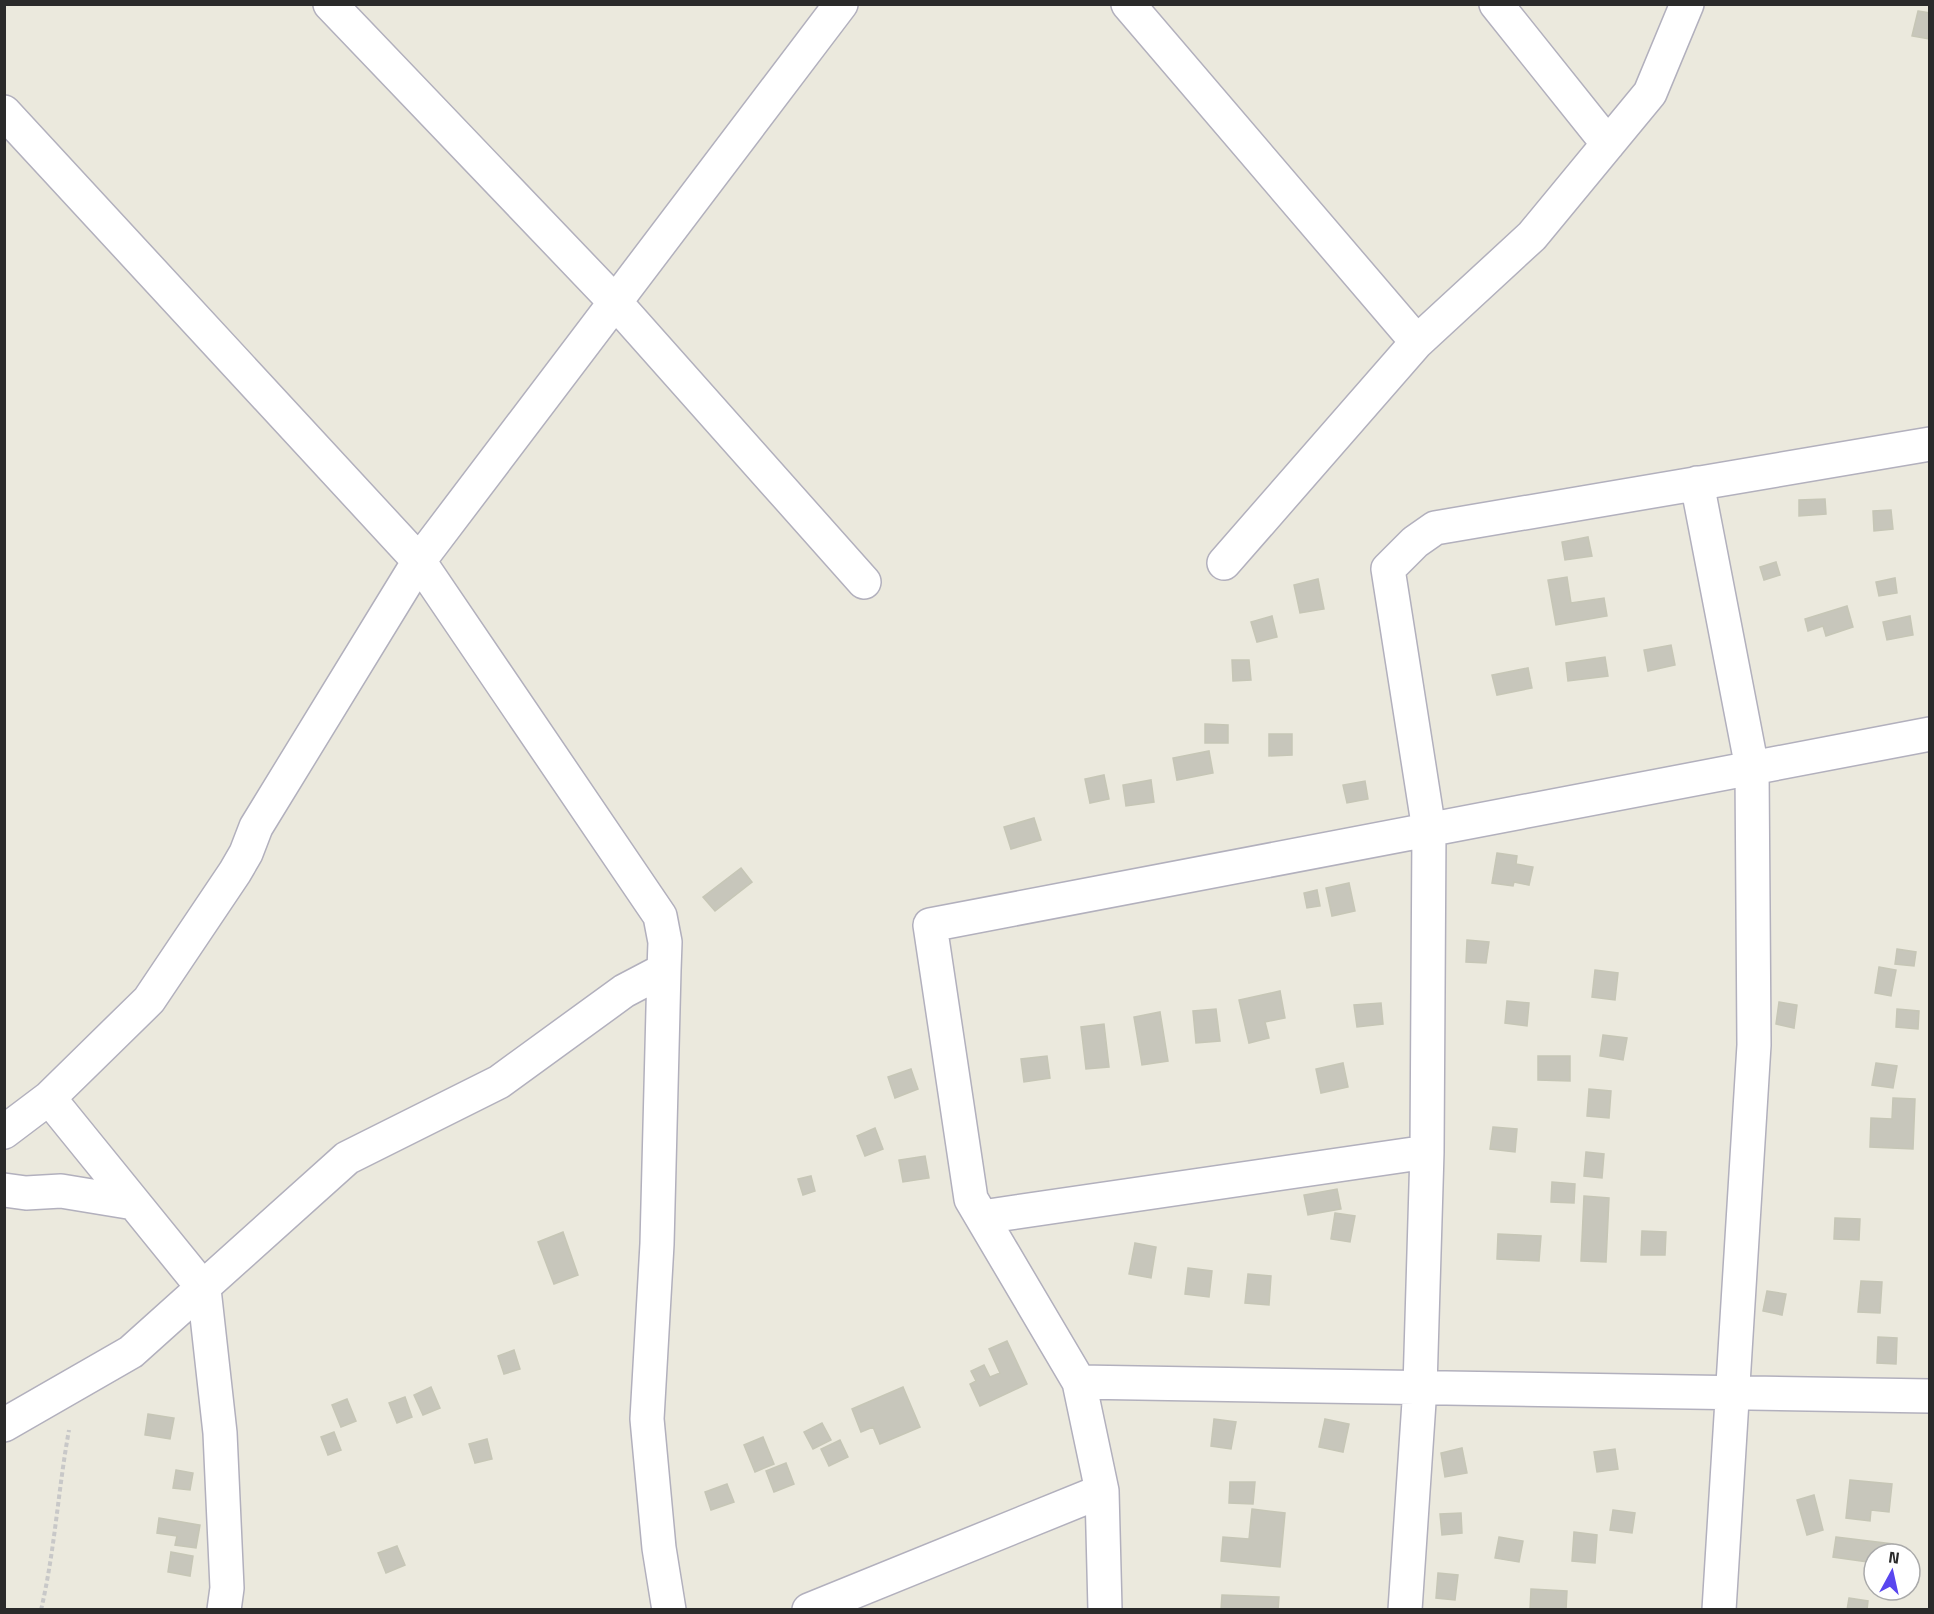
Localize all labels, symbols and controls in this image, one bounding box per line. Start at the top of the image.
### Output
north arrow [1862,1542,1922,1602]
text: N [1887,1544,1901,1570]

